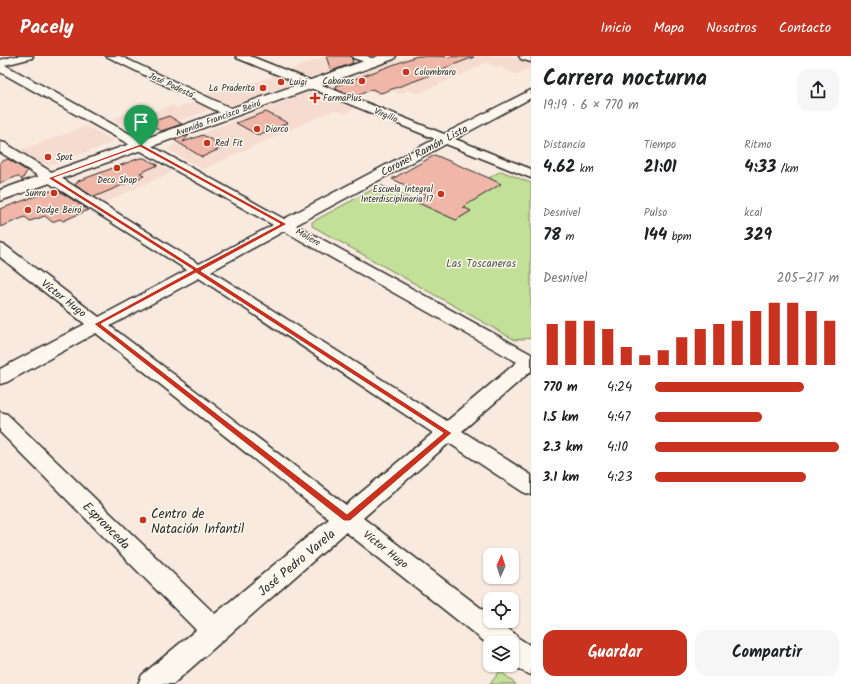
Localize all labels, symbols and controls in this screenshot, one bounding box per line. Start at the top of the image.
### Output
text: Pacely [20,13,74,43]
text: Inicio [600,17,631,39]
text: Mapa [653,17,684,39]
text: Nosotros [706,17,757,39]
text: Contacto [779,17,831,39]
text: Carrera nocturna [543,62,707,97]
place label: Colombraro [414,65,456,80]
marker: Colombraro [401,67,411,77]
street label: José Podestá [146,68,197,103]
button: share [797,69,839,111]
place label: Cabanas [323,74,354,89]
place label: Luigi [289,75,308,90]
marker: Cabanas [357,76,367,86]
marker: Luigi [276,77,286,87]
place label: La Praderita [209,81,255,96]
marker: La Praderita [258,83,268,93]
place label: FarmaPlus [323,91,362,106]
marker: FarmaPlus [310,93,320,103]
text: 19:19 · 6 × 770 m [543,95,639,116]
street label: Avenida Francisco Beiró [173,96,264,141]
street label: Virgilio [372,104,400,127]
pin [124,105,158,146]
icon: arrive [130,111,152,133]
street label: Coronel Ramón Lista [378,120,471,181]
place label: Diarco [265,122,288,137]
marker: Diarco [252,124,262,134]
place label: Red Fit [215,136,243,151]
text: Distancia [543,136,585,154]
text: Tiempo [644,136,676,154]
text: Ritmo [744,136,771,154]
marker: Red Fit [202,138,212,148]
place label: Spot [56,150,73,165]
marker: Spot [43,152,53,162]
text: 4.62 [543,154,575,181]
text: 21:01 [644,154,677,181]
text: 4:33 [744,154,776,181]
text: km [575,160,594,178]
text: /km [776,160,799,178]
marker: Deco Shop [112,163,122,173]
place label: Deco Shop [97,173,137,188]
place label: Escuela Integral Interdisciplinaria 17 [361,182,434,207]
place label: Sunra [25,186,46,201]
marker: Sunra [49,188,59,198]
marker: Escuela Integral Interdisciplinaria 17 [436,189,446,199]
place label: Dodge Beiró [36,203,82,218]
text: Desnivel [543,204,581,222]
text: Pulso [644,204,667,222]
text: kcal [744,204,762,222]
marker: Dodge Beiró [23,205,33,215]
text: 78 [543,222,561,249]
text: 144 [644,222,667,249]
text: 329 [744,222,772,249]
street label: Moliere [292,224,323,250]
text: m [561,228,574,246]
text: bpm [667,228,692,246]
park label: Las Toscaneras [446,255,516,273]
text: Desnivel [543,268,587,289]
text: 205–217 m [777,268,839,289]
street label: Víctor Hugo [37,275,90,322]
text: 770 m [543,377,578,398]
text: 4:24 [607,377,632,398]
text: 1.5 km [543,407,579,428]
text: 4:47 [607,407,631,428]
text: 2.3 km [543,437,583,458]
text: 4:10 [607,437,628,458]
text: 3.1 km [543,467,579,488]
text: 4:23 [607,467,632,488]
street label: Espronceda [77,497,135,555]
place label: Centro de Natación Infantil [151,504,244,540]
marker: Centro de Natación Infantil [138,515,148,525]
street label: José Pedro Varela [254,524,340,602]
street label: Víctor Hugo [359,526,412,573]
north arrow [483,548,519,584]
map controls [483,548,519,672]
button: locate [483,592,519,628]
button: Guardar [543,630,687,676]
button: Compartir [695,630,839,676]
button: layers [483,636,519,672]

